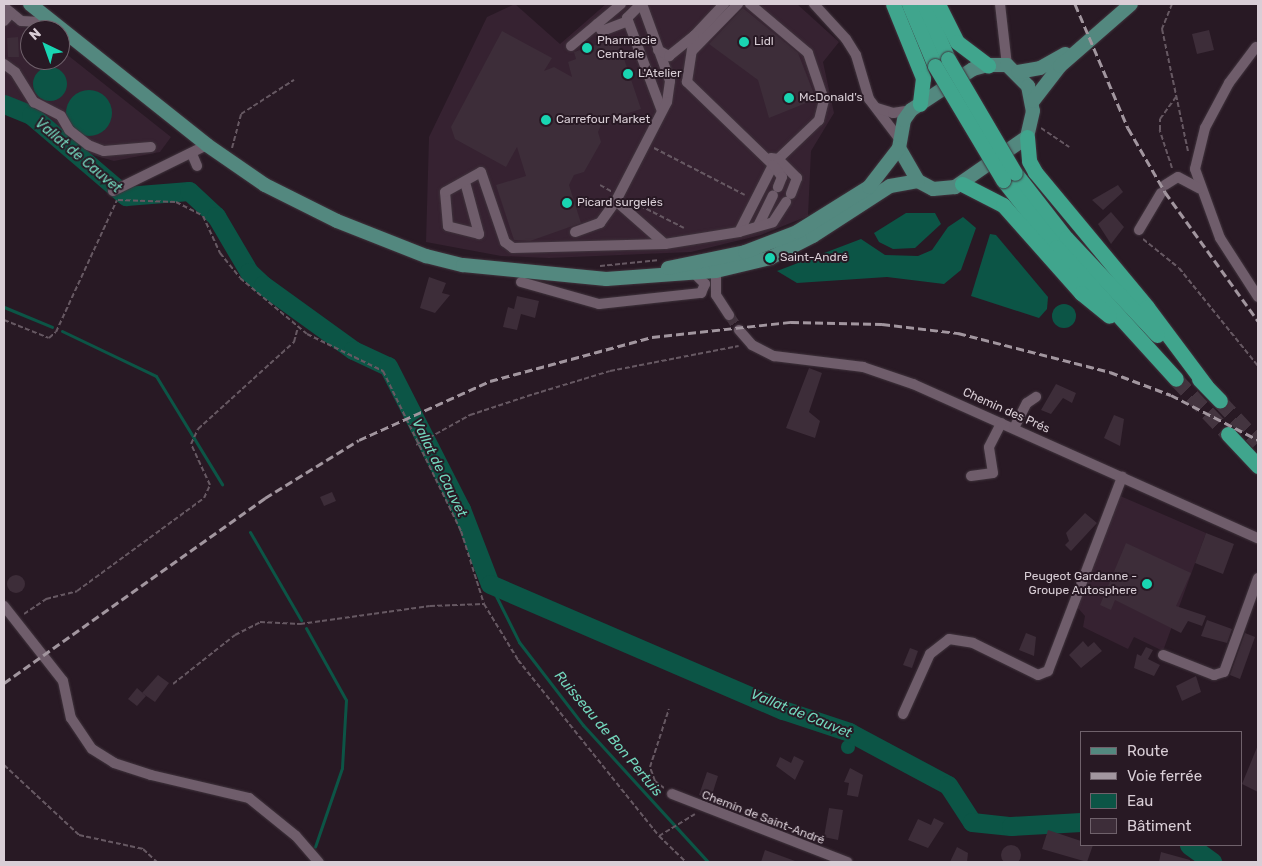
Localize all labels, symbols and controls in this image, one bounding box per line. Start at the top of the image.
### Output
north arrow [20,20,70,70]
text: N [26,25,45,44]
place label: Pharmacie Centrale [597,34,657,62]
place label: Lidl [754,35,774,49]
marker: Lidl [738,36,750,48]
marker: Pharmacie Centrale [581,42,593,54]
place label: L'Atelier [638,67,682,81]
marker: L'Atelier [622,68,634,80]
place label: McDonald's [799,91,863,105]
marker: McDonald's [783,92,795,104]
place label: Carrefour Market [556,113,650,127]
marker: Carrefour Market [540,114,552,126]
water label: Vallat de Cauvet [31,115,125,197]
place label: Picard surgelés [577,196,663,210]
marker: Picard surgelés [561,197,573,209]
place label: Saint-André [780,251,848,265]
marker: Saint-André [764,252,776,264]
street label: Chemin des Prés [960,385,1052,437]
water label: Vallat de Cauvet [408,416,470,520]
place label: Peugeot Gardanne - Groupe Autosphere [1024,570,1137,598]
marker: Peugeot Gardanne - Groupe Autosphere [1141,578,1153,590]
water label: Ruisseau de Bon Pertuis [551,668,665,800]
water label: Vallat de Cauvet [748,686,854,742]
legend [1080,731,1242,846]
text: Route [1127,742,1169,760]
text: Voie ferrée [1127,767,1202,785]
street label: Chemin de Saint-André [700,788,826,848]
text: Eau [1127,792,1153,810]
text: Bâtiment [1127,817,1191,835]

